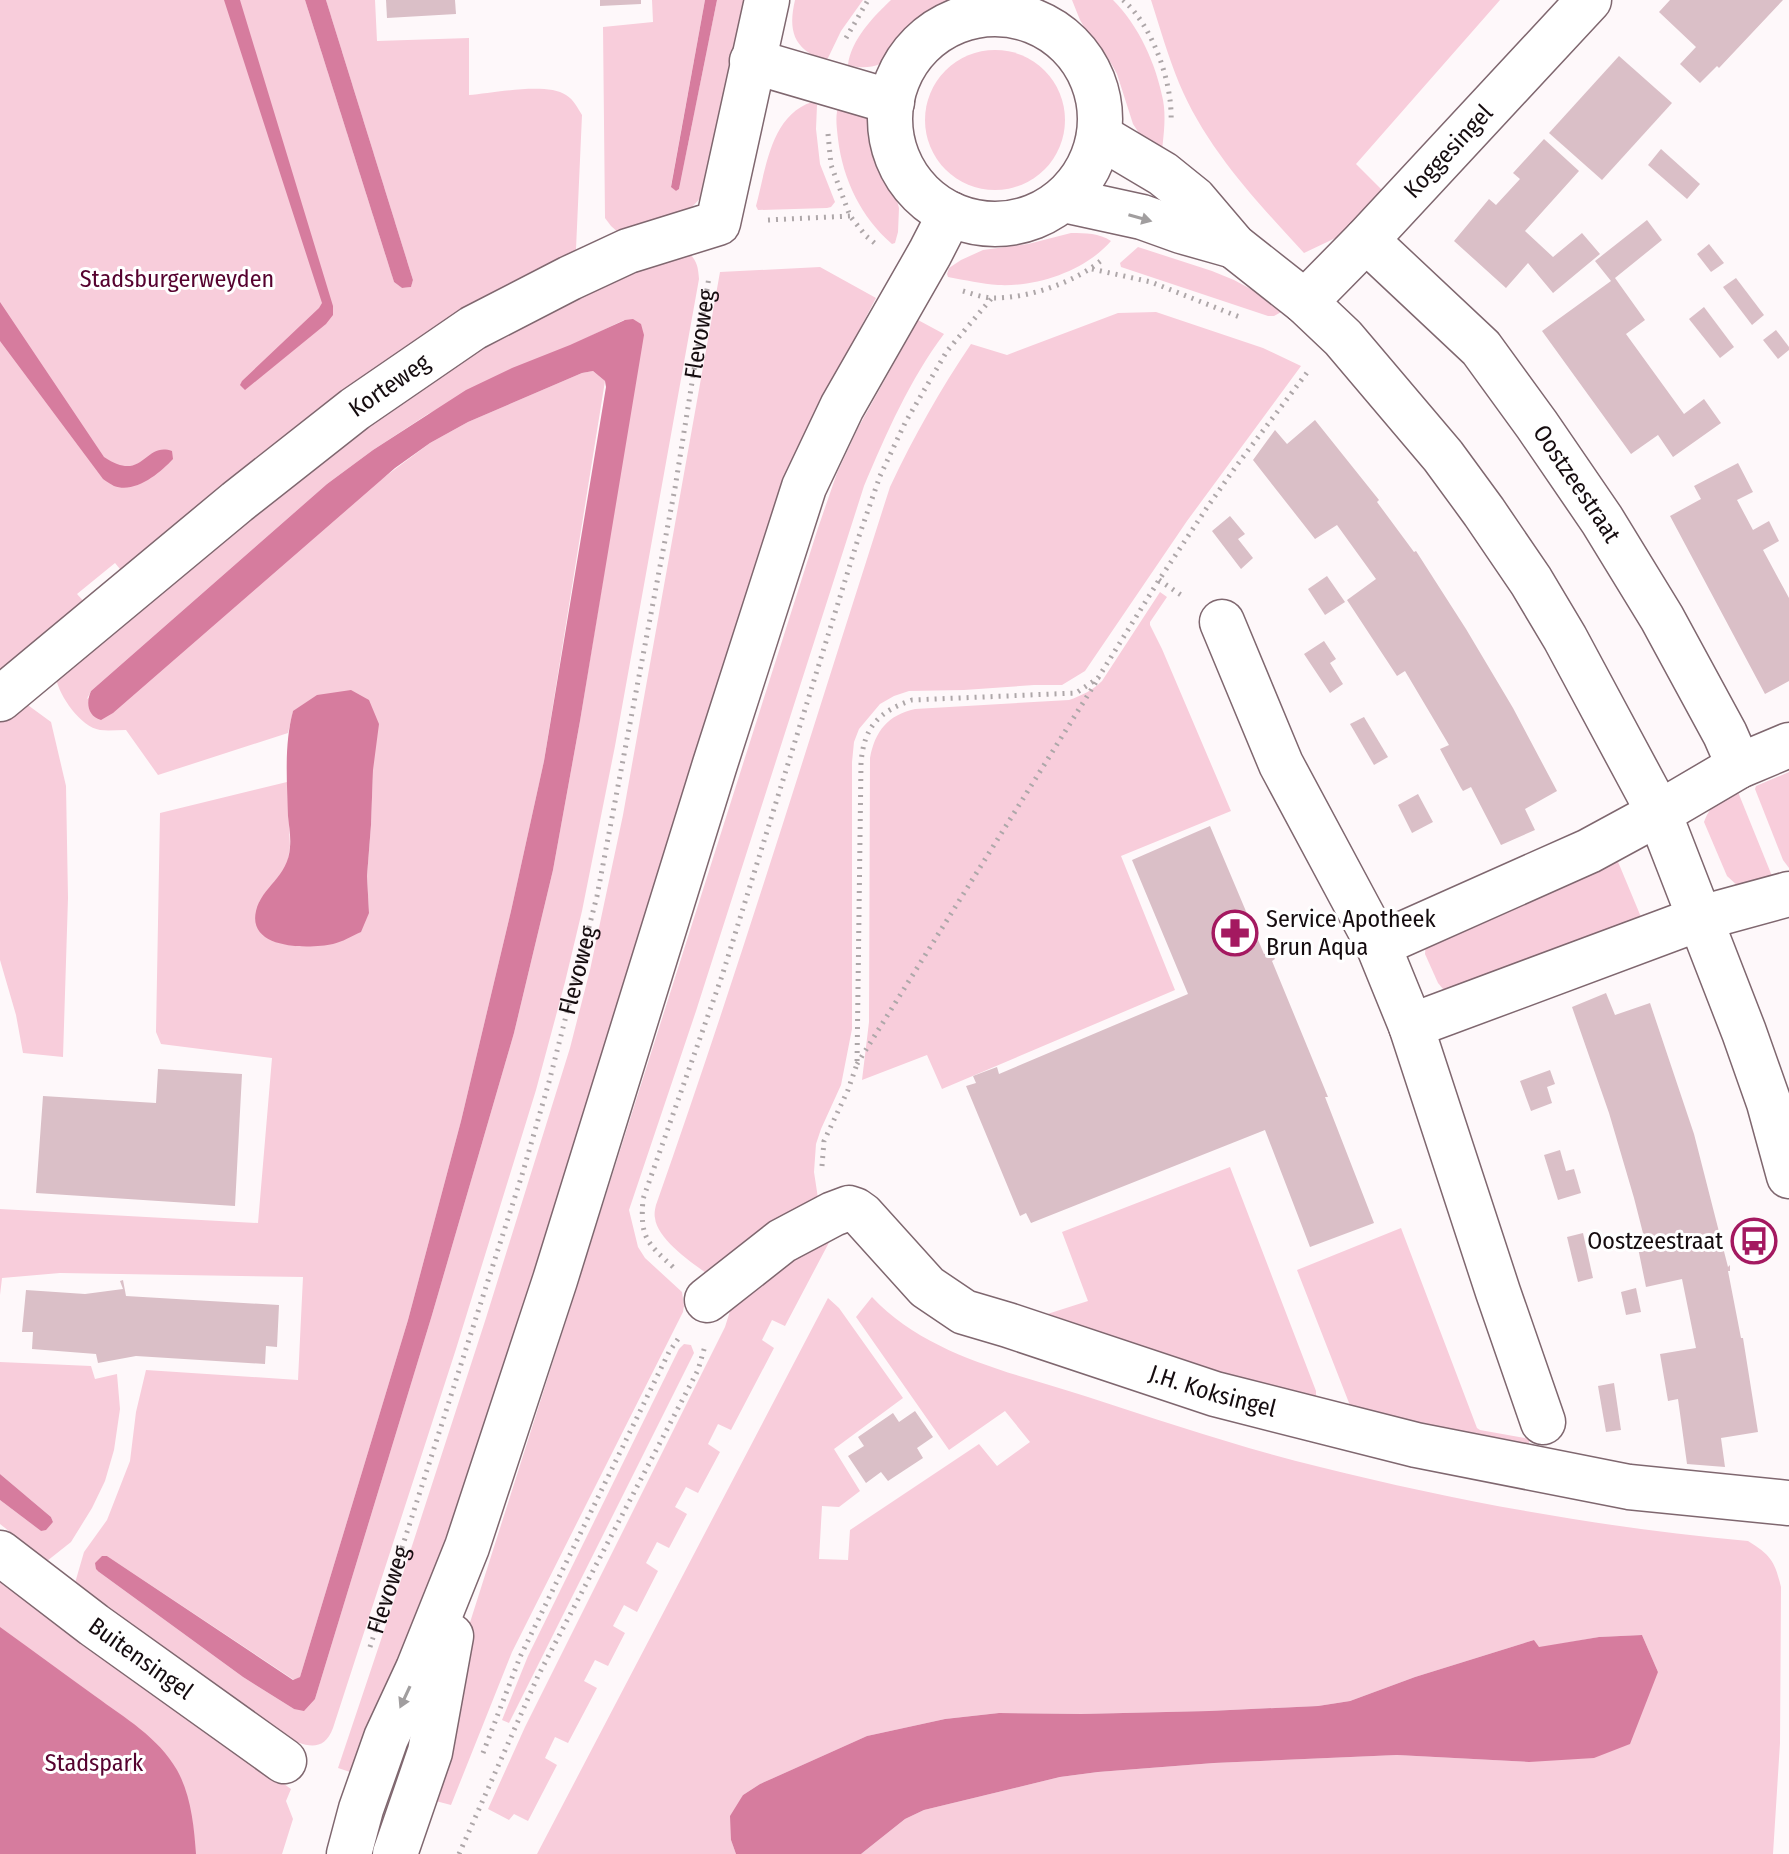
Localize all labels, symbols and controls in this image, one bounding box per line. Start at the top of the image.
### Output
street label: Koggesingel [1398,99,1498,204]
one-way arrow [1127,212,1152,224]
park label: Stadsburgerweyden [80,265,274,293]
street label: Flevoweg [679,287,721,381]
street label: Korteweg [344,348,436,423]
street label: Oostzeestraat [1527,420,1626,548]
place label: Service Apotheek Brun Aqua [1266,905,1436,961]
pharmacy icon: Service Apotheek Brun Aqua [1211,909,1259,957]
street label: Flevoweg [553,922,603,1018]
bus stop icon: Oostzeestraat [1730,1217,1778,1265]
place label: Oostzeestraat [1587,1227,1723,1255]
street label: J.H. Koksingel [1146,1359,1279,1423]
street label: Flevoweg [361,1542,416,1637]
street label: Buitensingel [83,1612,199,1705]
one-way arrow [398,1685,412,1709]
park label: Stadspark [45,1749,144,1777]

